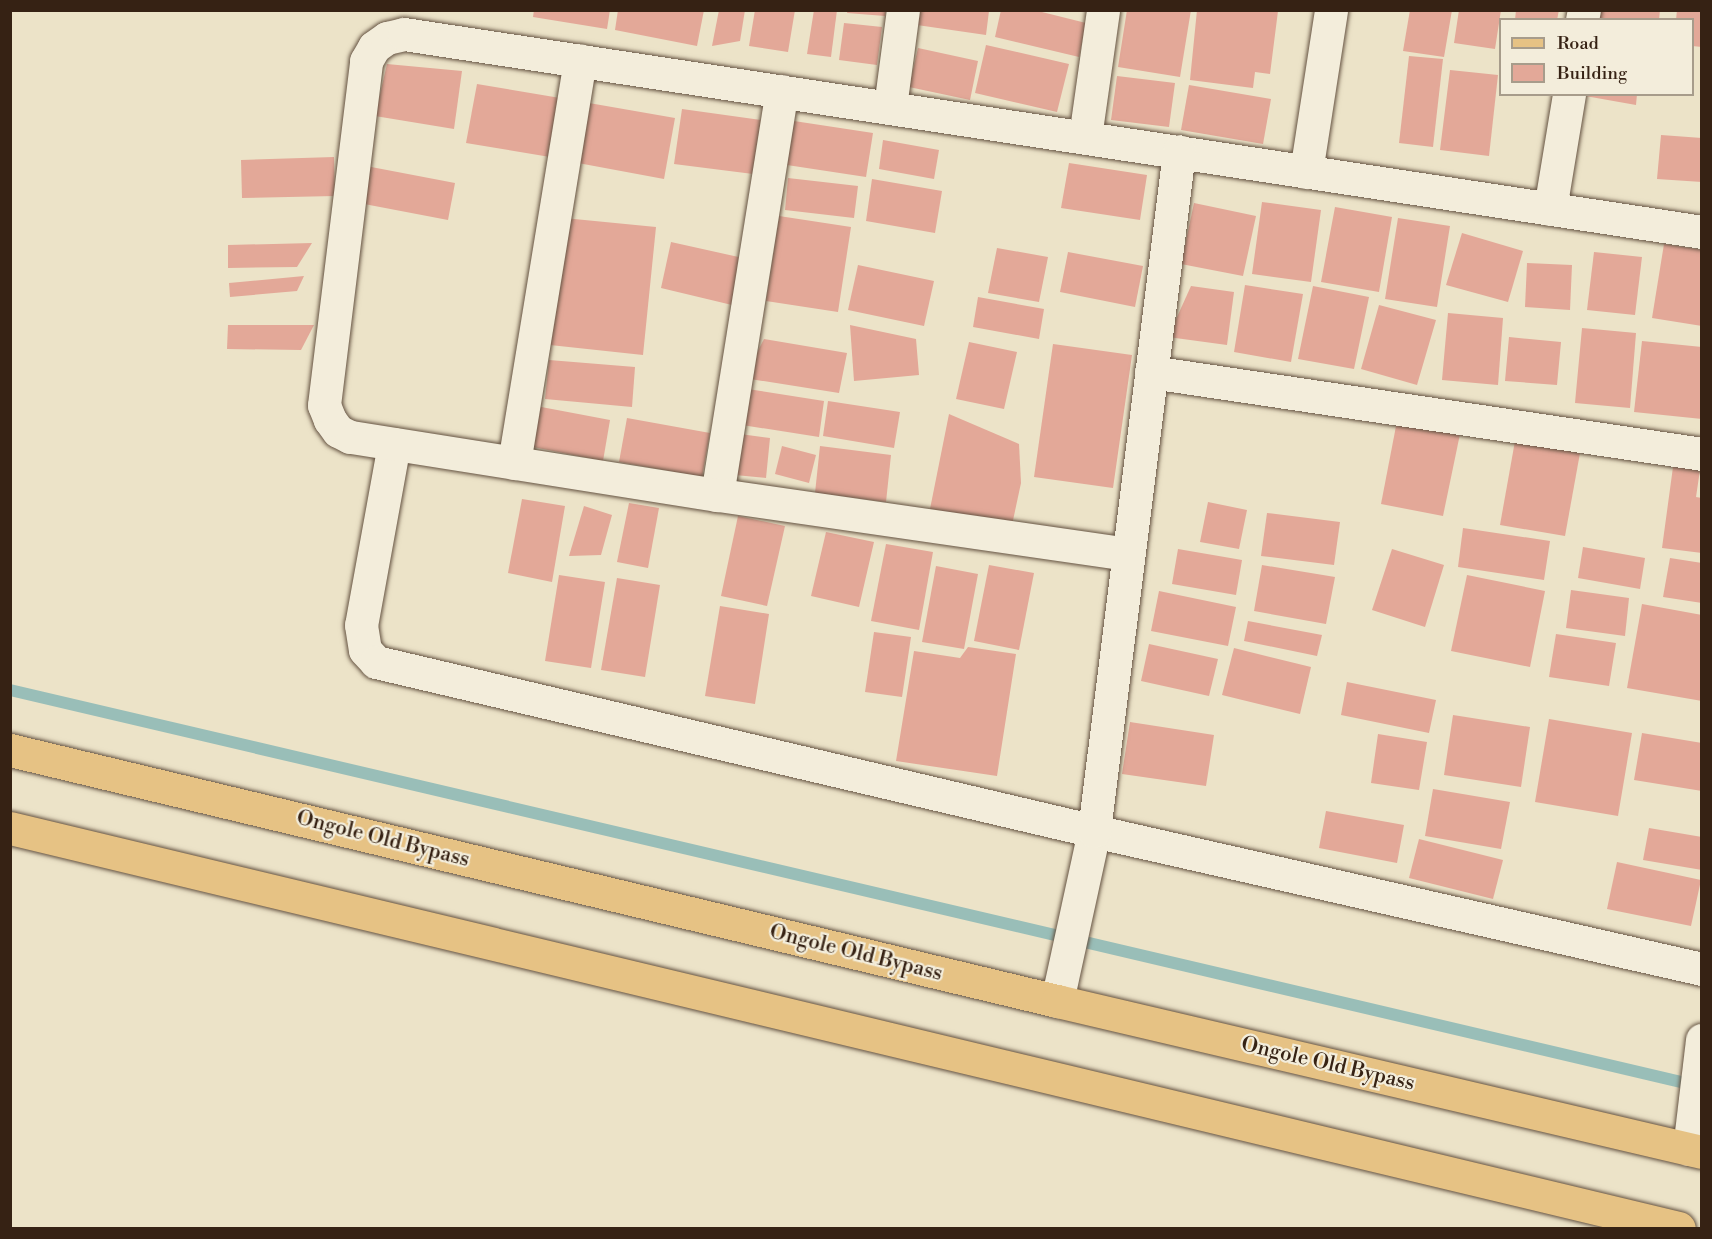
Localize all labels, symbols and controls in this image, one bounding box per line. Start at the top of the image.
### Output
legend [1499,18,1694,96]
text: Road [1557,32,1599,55]
text: Building [1557,62,1627,85]
street label: Ongole Old Bypass [294,805,472,873]
street label: Ongole Old Bypass [767,919,945,987]
street label: Ongole Old Bypass [1239,1032,1417,1096]

